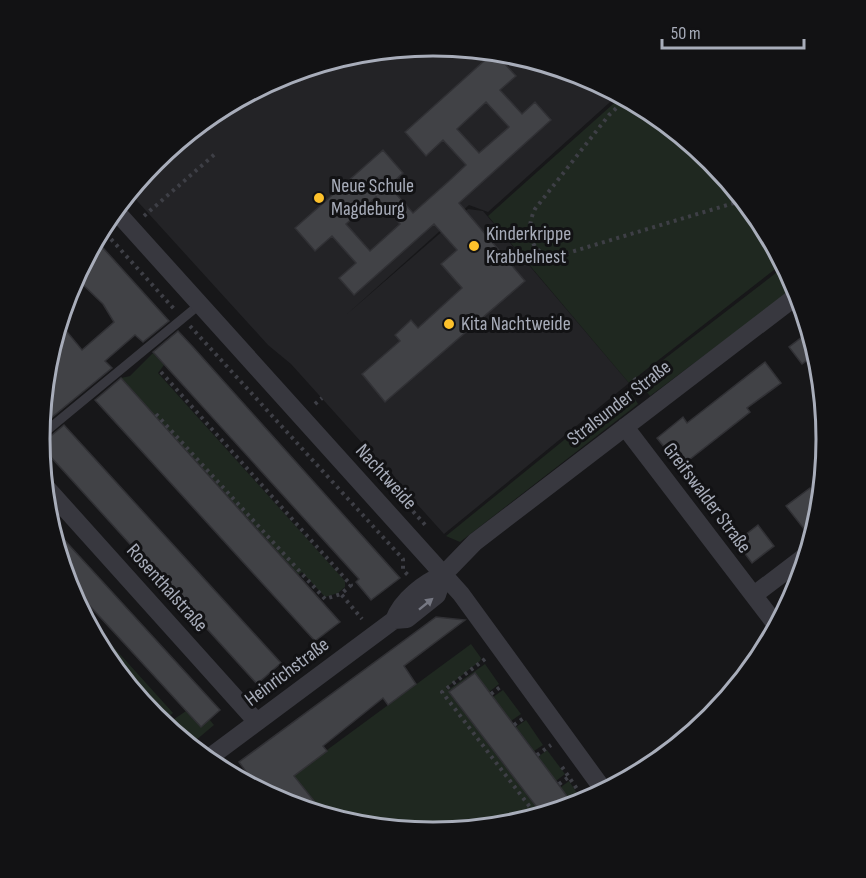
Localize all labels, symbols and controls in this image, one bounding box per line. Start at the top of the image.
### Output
scale bar [662,12,804,50]
text: 50 m [671,23,701,44]
place label: Neue Schule Magdeburg [331,174,414,221]
marker: Neue Schule Magdeburg [312,191,326,205]
place label: Kinderkrippe Krabbelnest [486,222,571,269]
marker: Kinderkrippe Krabbelnest [467,239,481,253]
place label: Kita Nachtweide [461,312,571,336]
marker: Kita Nachtweide [442,317,456,331]
street label: Stralsunder Straße [562,355,676,451]
street label: Greifswalder Straße [658,438,756,558]
street label: Nachtweide [350,439,422,515]
street label: Rosenthalstraße [121,539,213,637]
one-way arrow [418,599,433,611]
street label: Heinrichstraße [240,633,334,711]

